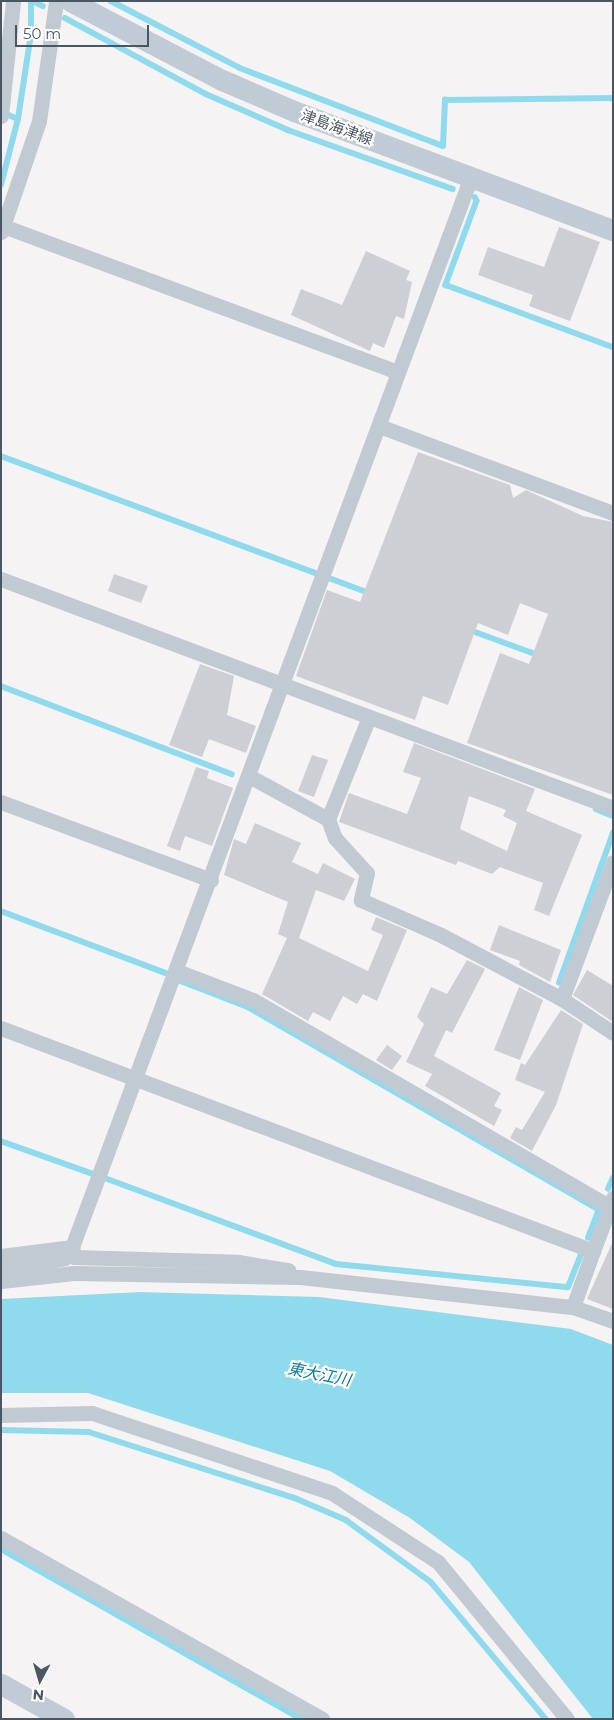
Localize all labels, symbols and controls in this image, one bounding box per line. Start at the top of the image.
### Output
scale bar [18,15,151,47]
text: 50 m [23,24,61,43]
street label: 津島海津線 [299,106,375,148]
water label: 東大江川 [286,1359,352,1391]
north arrow [15,1655,65,1705]
text: N [32,1685,45,1704]

